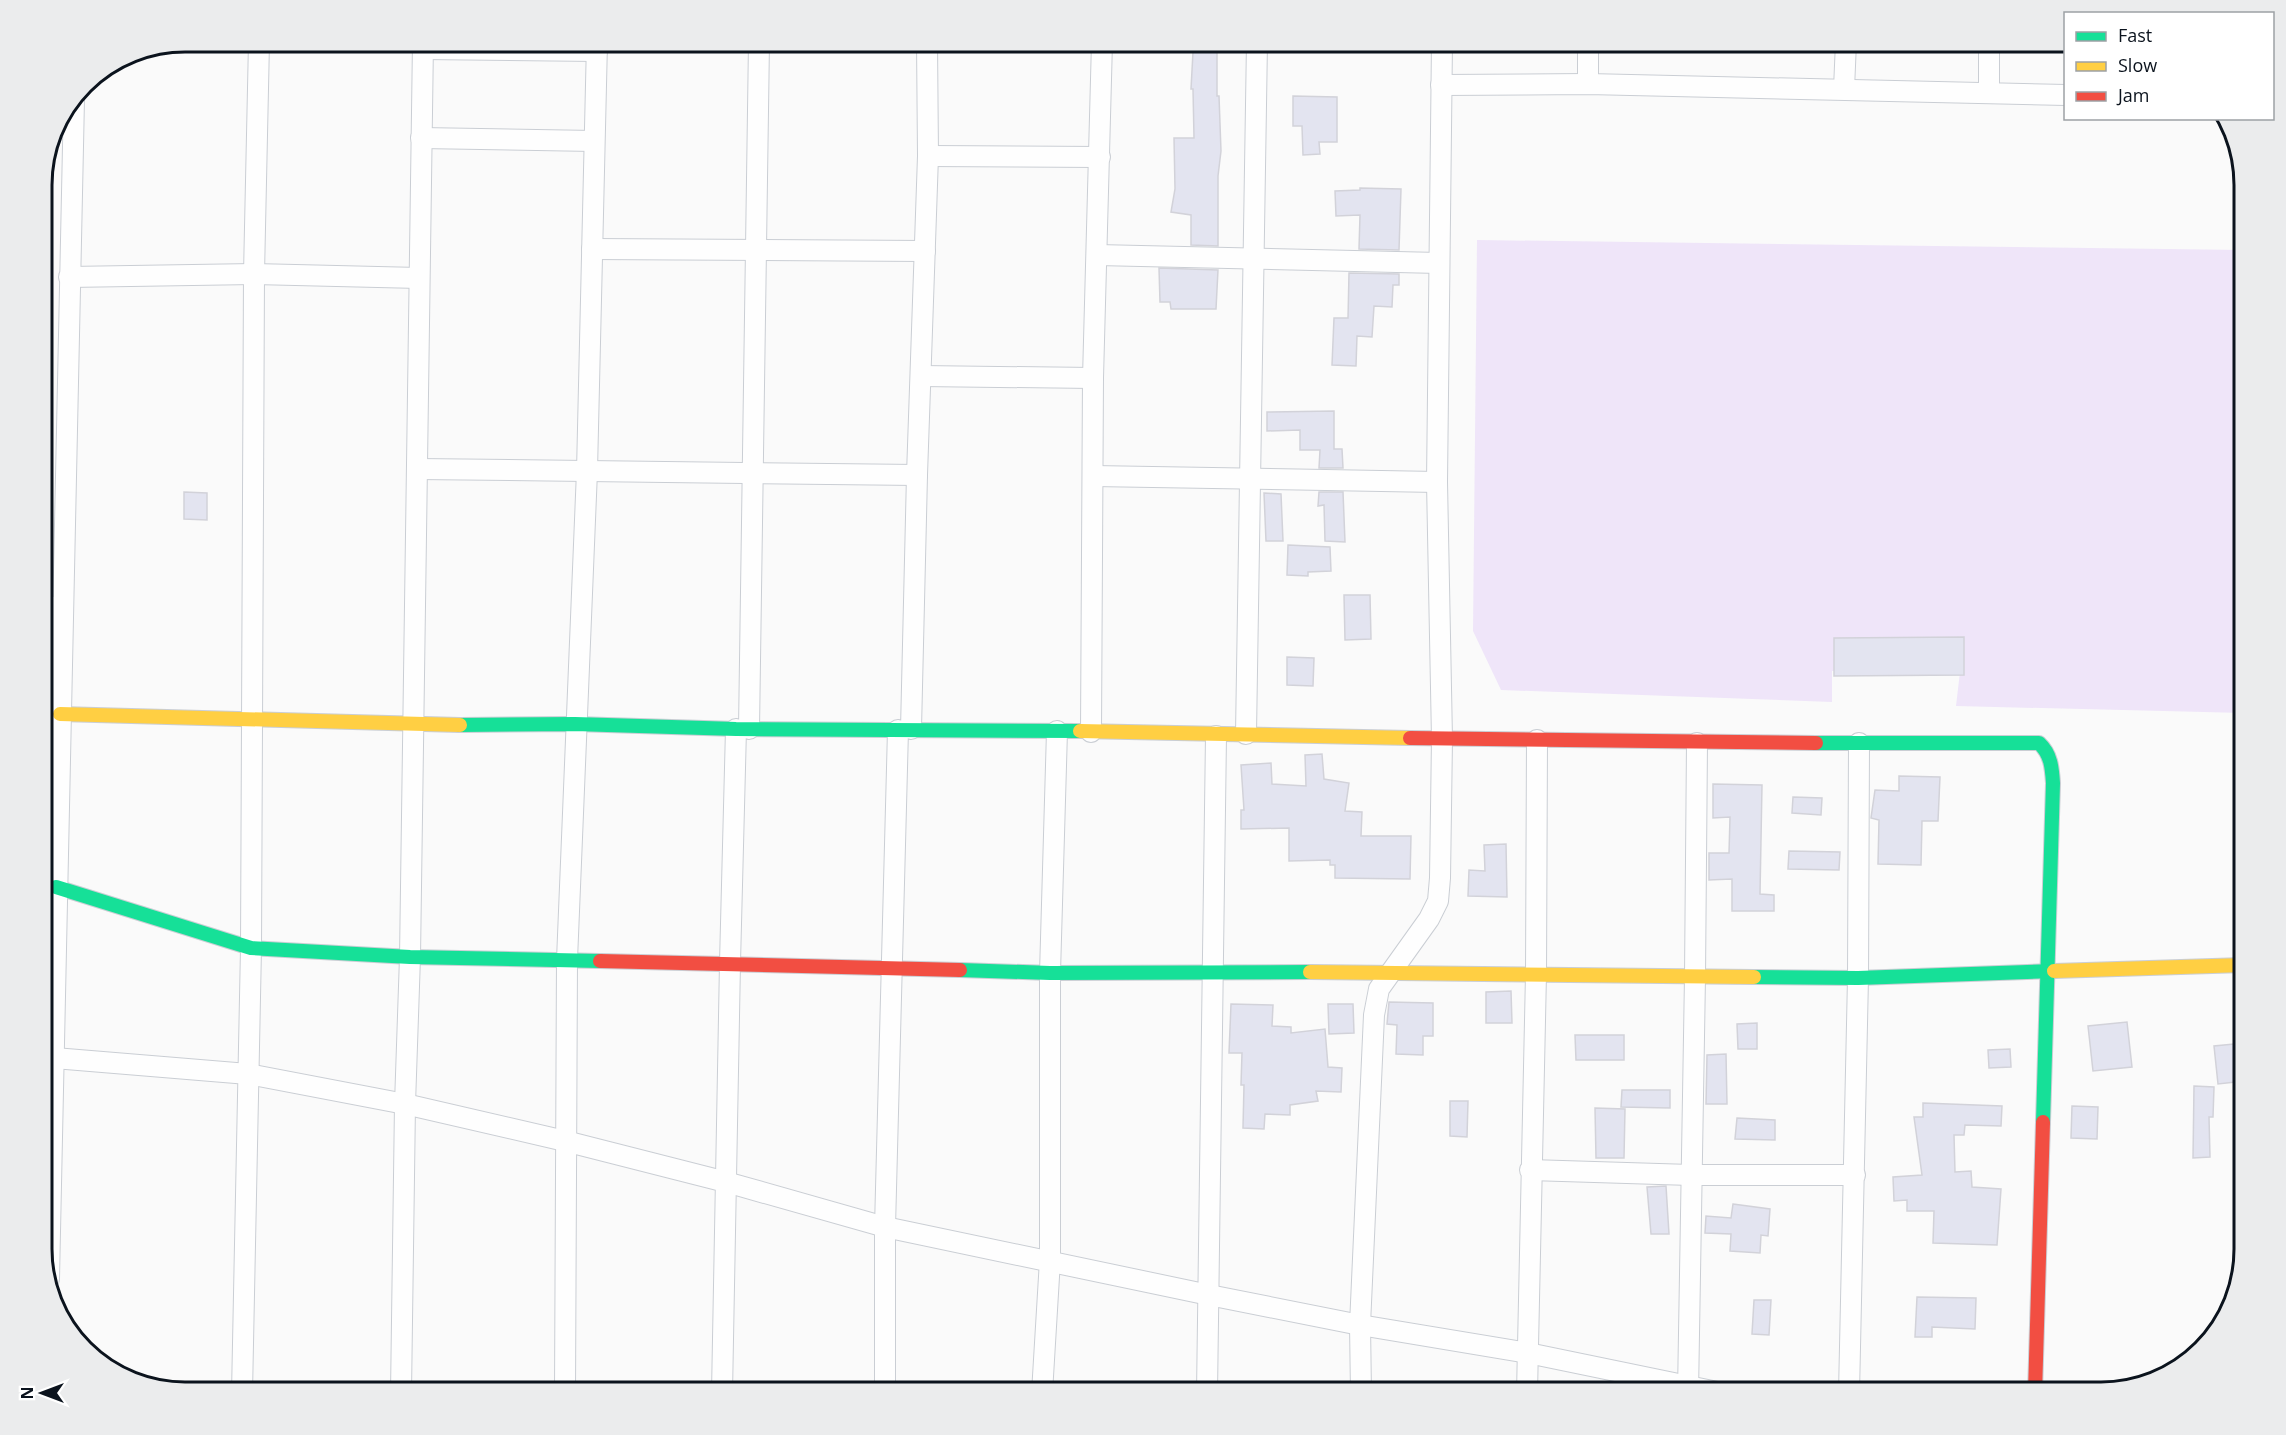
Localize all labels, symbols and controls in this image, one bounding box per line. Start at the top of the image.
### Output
legend [2064,12,2274,120]
text: Fast [2118,23,2152,47]
text: Slow [2118,53,2157,77]
text: Jam [2116,83,2150,107]
north arrow [12,1363,72,1423]
text: N [16,1386,38,1400]

